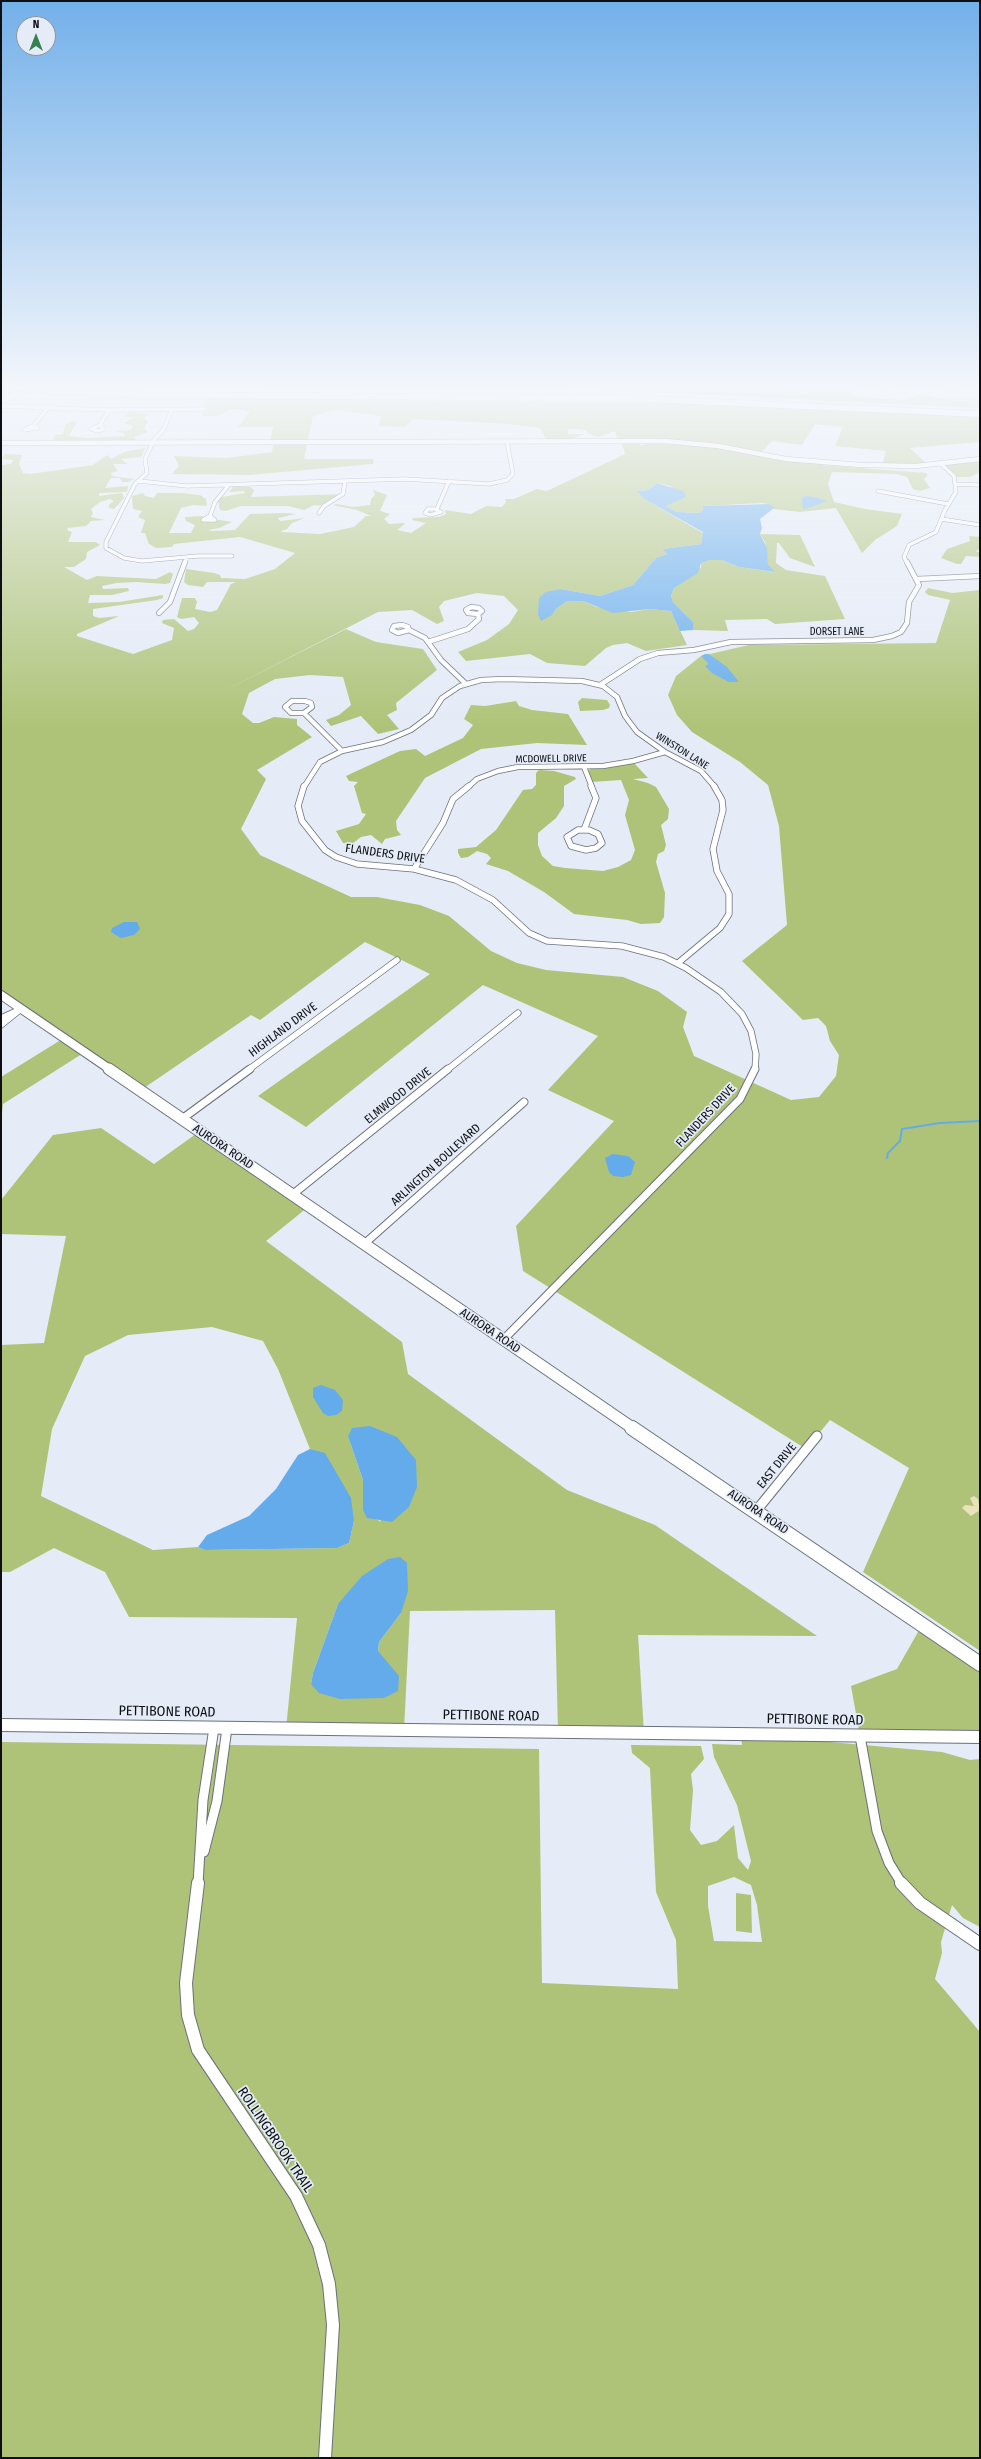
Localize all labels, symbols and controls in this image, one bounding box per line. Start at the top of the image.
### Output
north arrow [16,16,56,56]
text: N [33,18,39,31]
street label: DORSET LANE [810,626,864,638]
street label: WINSTON LANE [653,730,711,772]
street label: MCDOWELL DRIVE [515,752,587,766]
street label: FLANDERS DRIVE [344,841,426,867]
street label: HIGHLAND DRIVE [246,1000,320,1060]
street label: ELMWOOD DRIVE [362,1065,434,1127]
street label: FLANDERS DRIVE [673,1082,739,1150]
street label: AURORA ROAD [190,1121,256,1173]
street label: ARLINGTON BOULEVARD [388,1121,484,1209]
street label: AURORA ROAD [457,1305,523,1357]
street label: EAST DRIVE [754,1440,800,1492]
street label: AURORA ROAD [725,1486,791,1538]
street label: PETTIBONE ROAD [118,1703,216,1721]
street label: PETTIBONE ROAD [442,1707,540,1725]
street label: PETTIBONE ROAD [766,1711,864,1729]
street label: ROLLINGBROOK TRAIL [233,2084,317,2196]

